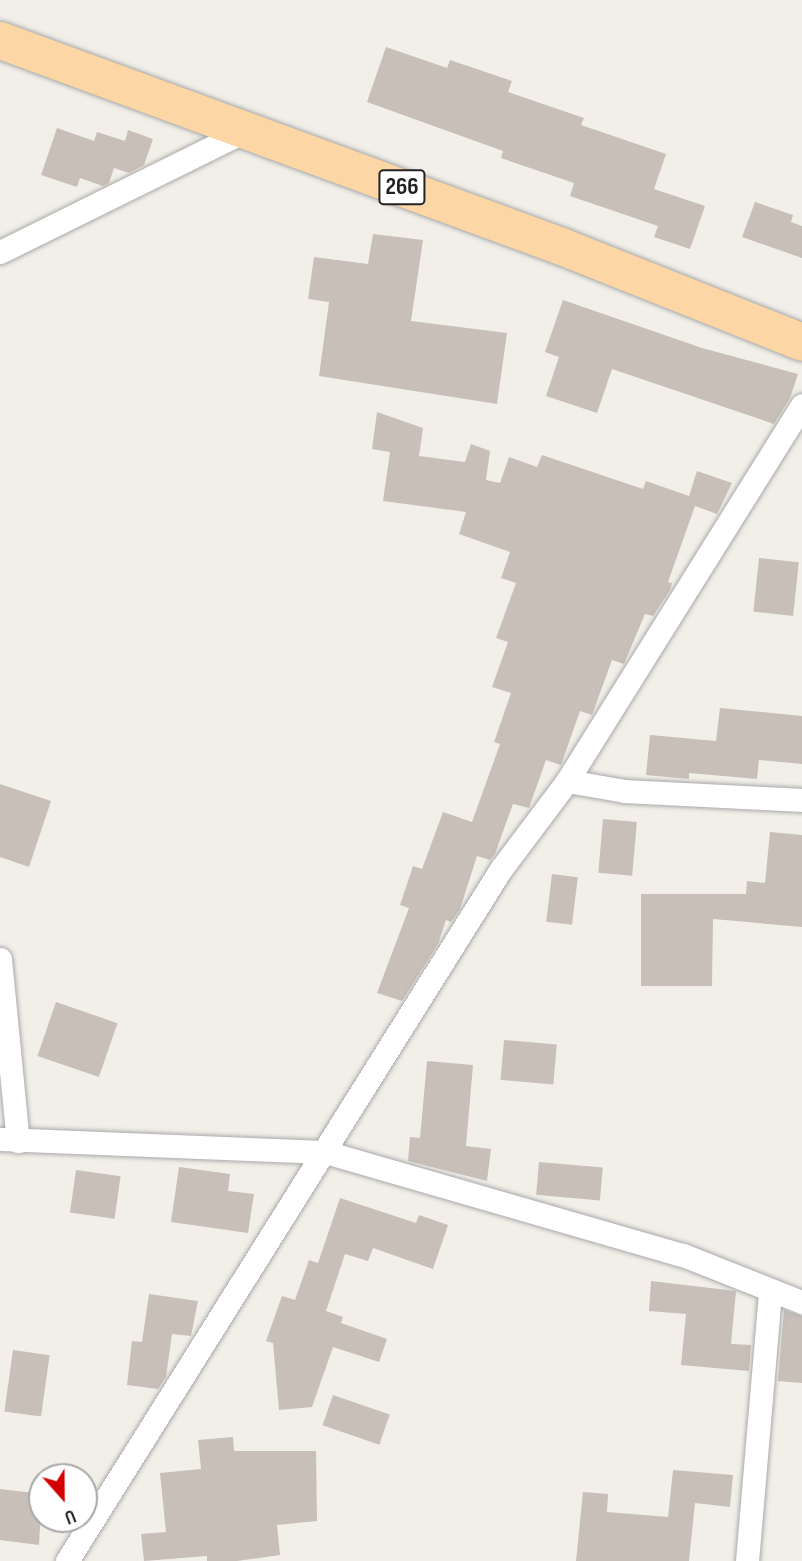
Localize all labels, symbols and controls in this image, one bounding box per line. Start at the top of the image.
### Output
road number: 266 [378,167,426,208]
north arrow [28,1463,98,1533]
text: U [61,1504,79,1529]

